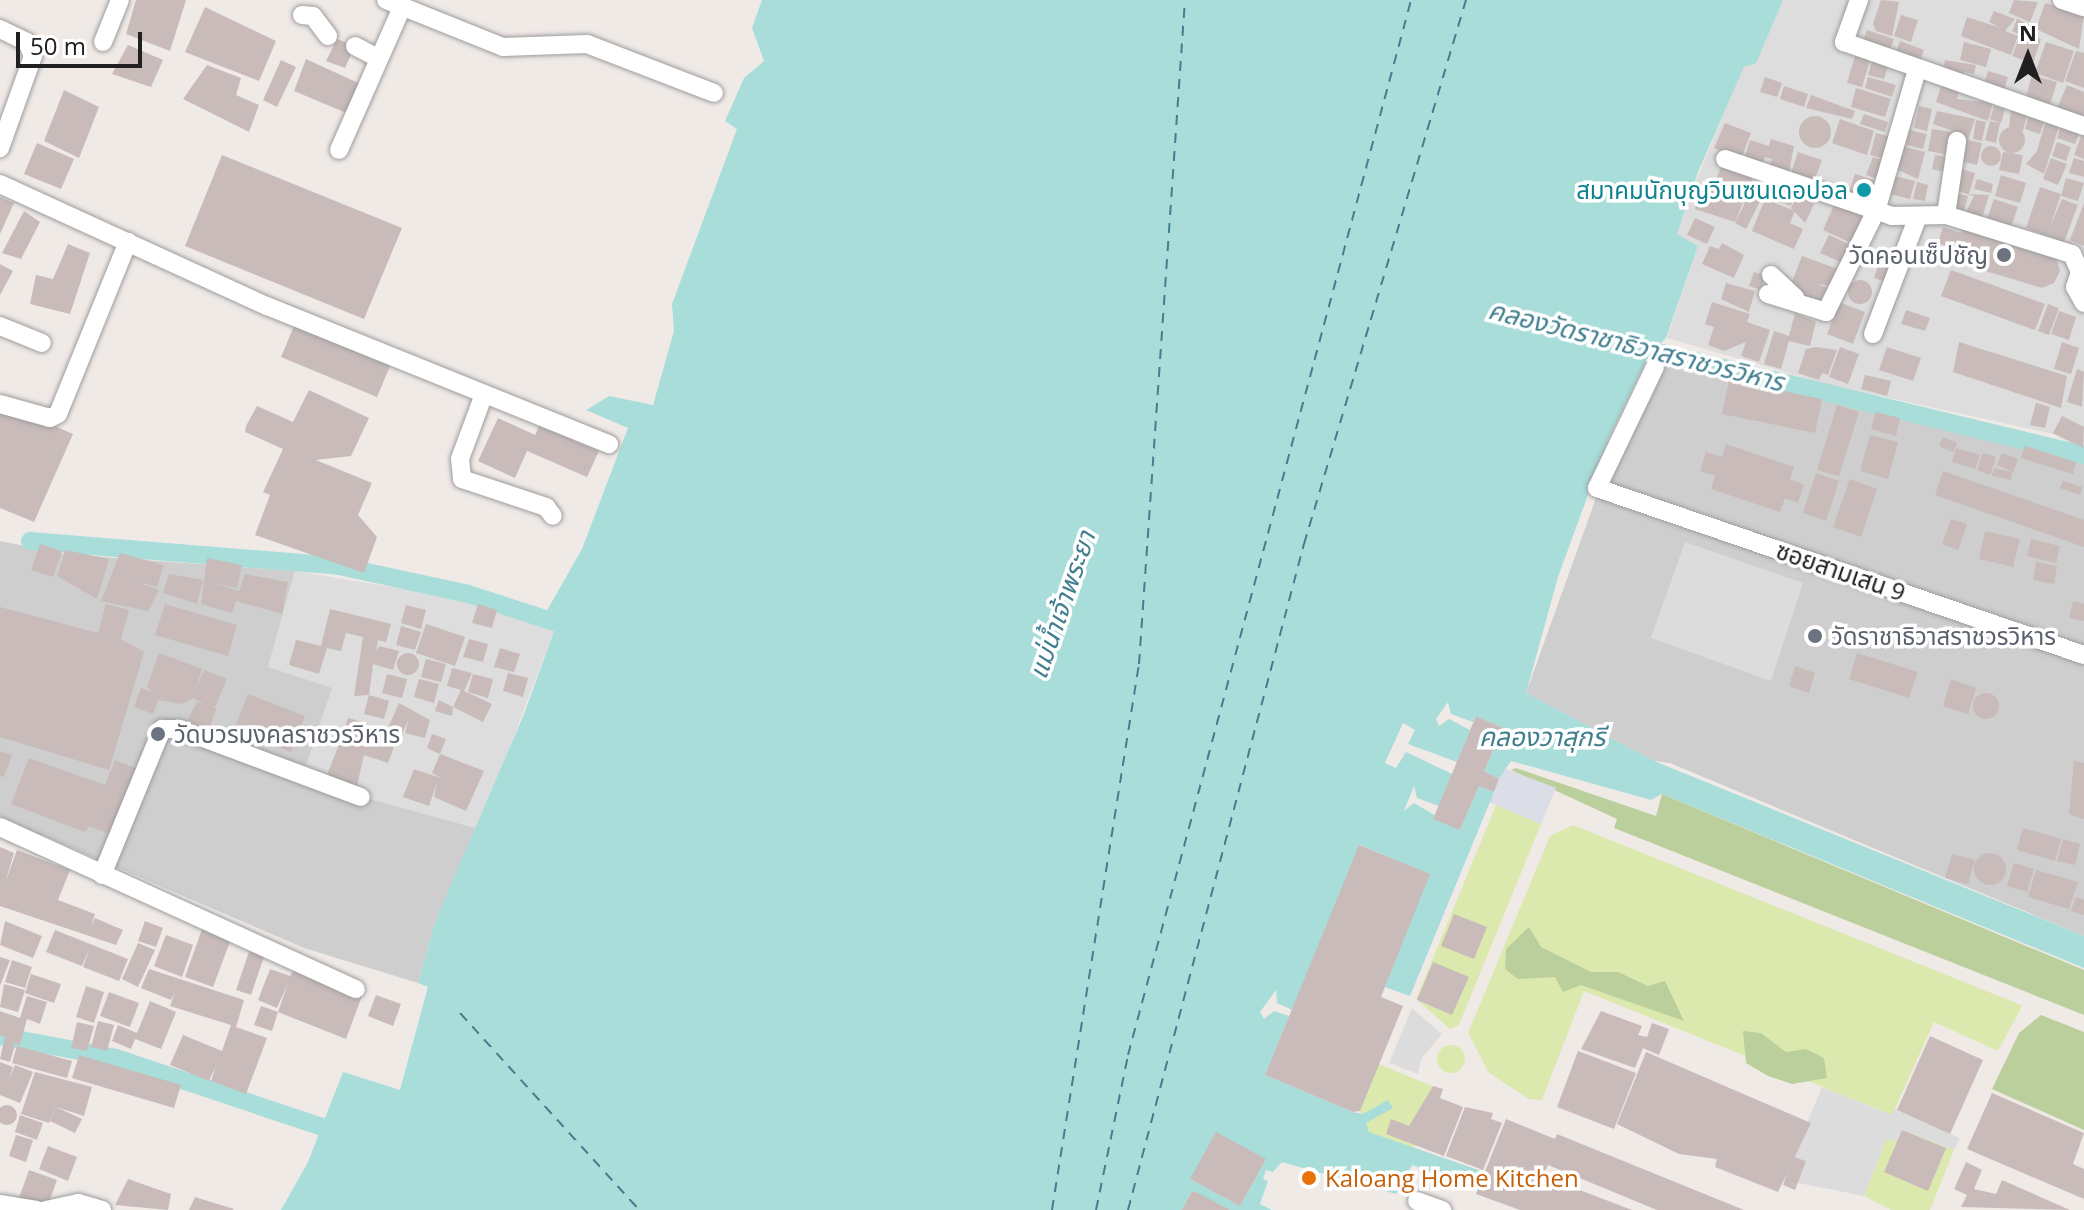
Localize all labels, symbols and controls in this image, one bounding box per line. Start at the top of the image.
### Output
scale bar [20,16,146,66]
north arrow [1988,16,2068,96]
text: N [2019,17,2037,47]
text: 50 m [30,29,86,62]
place label: สมาคมนักบุญวินเซนเดอปอล [1576,176,1848,204]
marker: สมาคมนักบุญวินเซนเดอปอล [1855,181,1873,199]
place label: วัดคอนเซ็ปชัญ [1849,241,1988,269]
marker: วัดคอนเซ็ปชัญ [1995,246,2013,264]
water label: คลองวัดราชาธิวาสราชวรวิหาร [1485,294,1787,398]
water label: แม่น้ำเจ้าพระยา [1022,527,1102,683]
street label: ซอยสามเสน 9 [1773,535,1909,607]
place label: วัดราชาธิวาสราชวรวิหาร [1831,622,2056,650]
marker: วัดราชาธิวาสราชวรวิหาร [1806,627,1824,645]
place label: วัดบวรมงคลราชวรวิหาร [174,720,400,748]
water label: คลองวาสุกรี [1479,721,1605,753]
marker: วัดบวรมงคลราชวรวิหาร [149,725,167,743]
place label: Kaloang Home Kitchen [1325,1164,1579,1192]
marker: Kaloang Home Kitchen [1300,1169,1318,1187]

